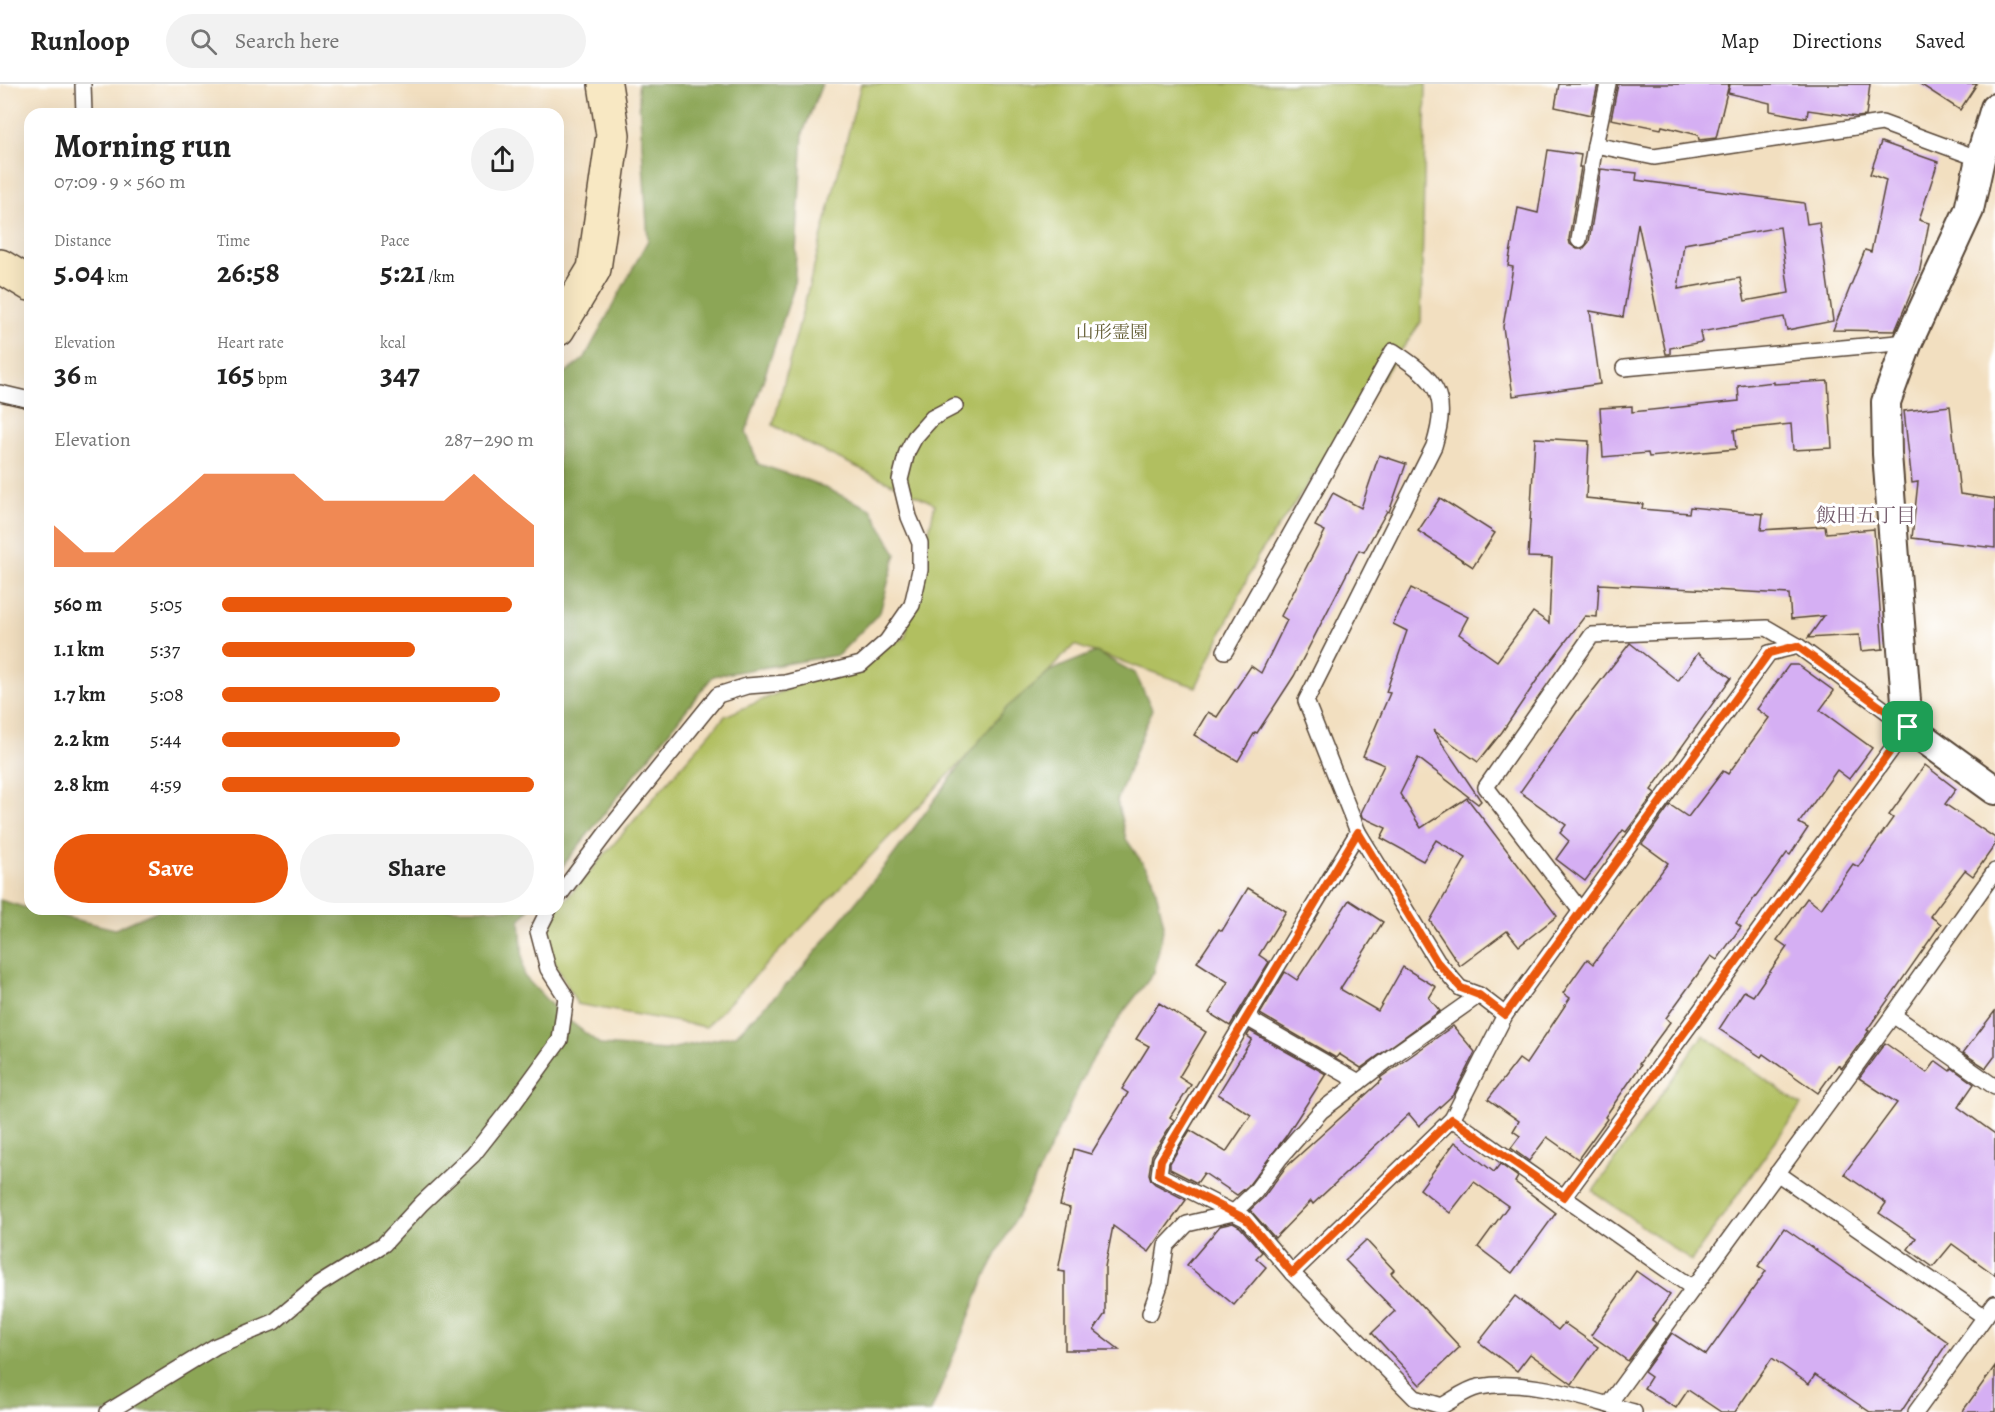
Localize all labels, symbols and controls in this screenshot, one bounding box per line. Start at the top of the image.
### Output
search box [166,14,586,68]
text: Runloop [30,22,130,60]
icon: search [187,25,220,58]
text: Search here [235,26,339,56]
text: Map [1721,27,1759,55]
text: Directions [1792,27,1882,55]
text: Saved [1915,27,1965,55]
text: Morning run [54,123,231,168]
button: share [471,128,534,191]
text: 07:09 · 9 × 560 m [54,168,186,195]
text: Distance [54,230,111,252]
text: Time [217,230,250,252]
text: Pace [380,230,410,252]
text: 5.04 [54,252,104,292]
text: 26:58 [217,252,280,292]
text: 5:21 [380,252,425,292]
text: km [104,266,129,288]
text: /km [425,266,455,288]
park label: 山形霊園 [1076,320,1148,344]
text: Elevation [54,332,115,354]
text: Heart rate [217,332,284,354]
text: kcal [380,332,406,354]
text: 36 [54,354,81,394]
text: 165 [217,354,255,394]
text: 347 [380,354,420,394]
text: m [81,368,97,390]
text: bpm [255,368,288,390]
text: Elevation [54,426,131,453]
text: 287–290 m [444,426,534,453]
district label: 飯田五丁目 [1816,502,1916,529]
text: 560 m [54,591,102,618]
text: 5:05 [150,591,183,618]
text: 1.1 km [54,636,104,663]
text: 5:37 [150,636,180,663]
text: 1.7 km [54,681,106,708]
text: 5:08 [150,681,184,708]
pin [1882,701,1933,752]
icon: arrive [1891,710,1924,743]
text: 2.2 km [54,726,109,753]
text: 5:44 [150,726,181,753]
text: 2.8 km [54,771,109,798]
text: 4:59 [150,771,182,798]
button: Save [54,834,288,903]
button: Share [300,834,534,903]

